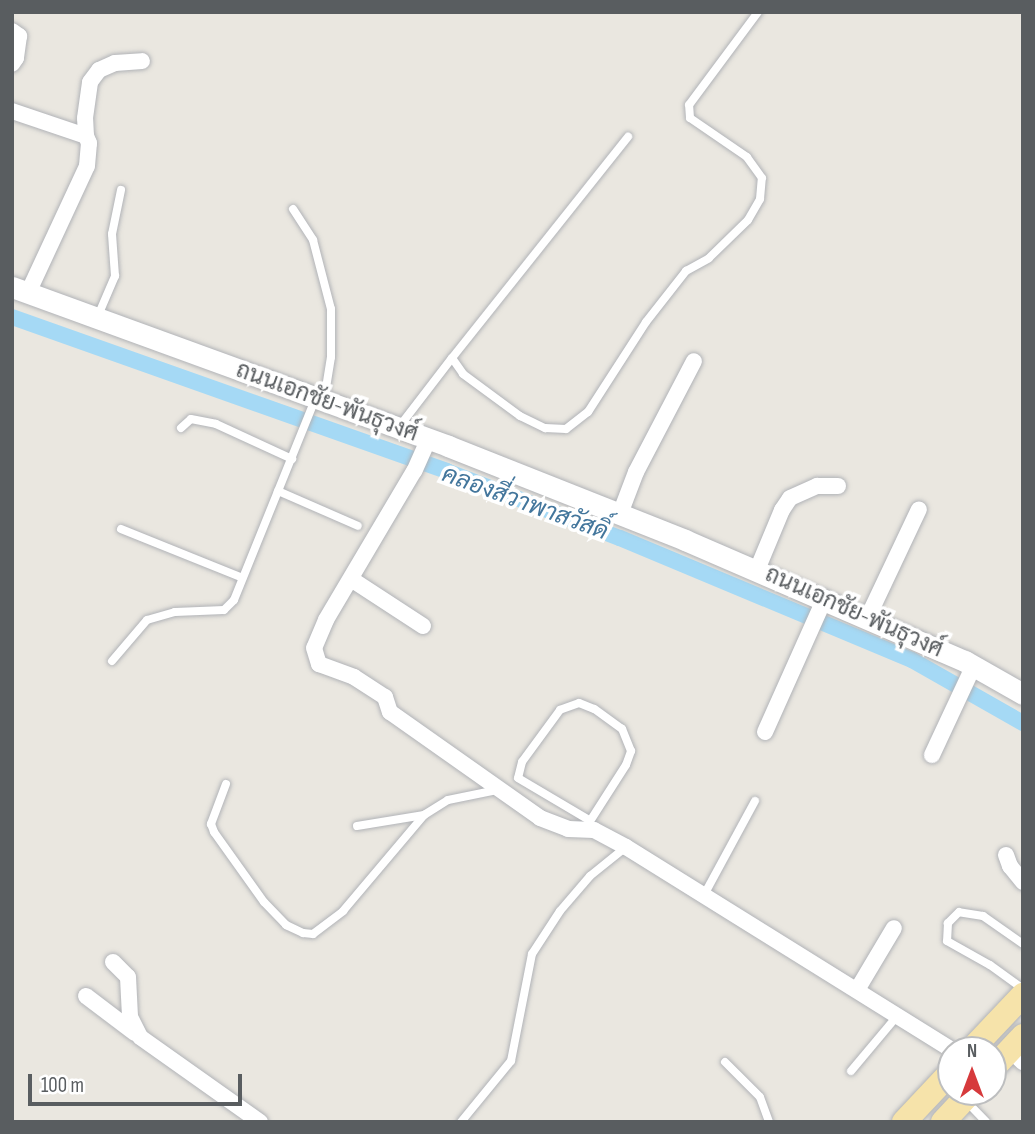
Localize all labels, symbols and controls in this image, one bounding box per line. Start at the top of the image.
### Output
street label: ถนนเอกชัย-พันธุวงศ์ [232,356,422,448]
water label: คลองสี่วาพาสวัสดิ์ [438,460,612,546]
street label: ถนนเอกชัย-พันธุวงศ์ [761,560,947,664]
north arrow [937,1036,1007,1106]
text: N [967,1040,977,1063]
scale bar [32,1060,245,1104]
text: 100 m [41,1073,84,1098]

